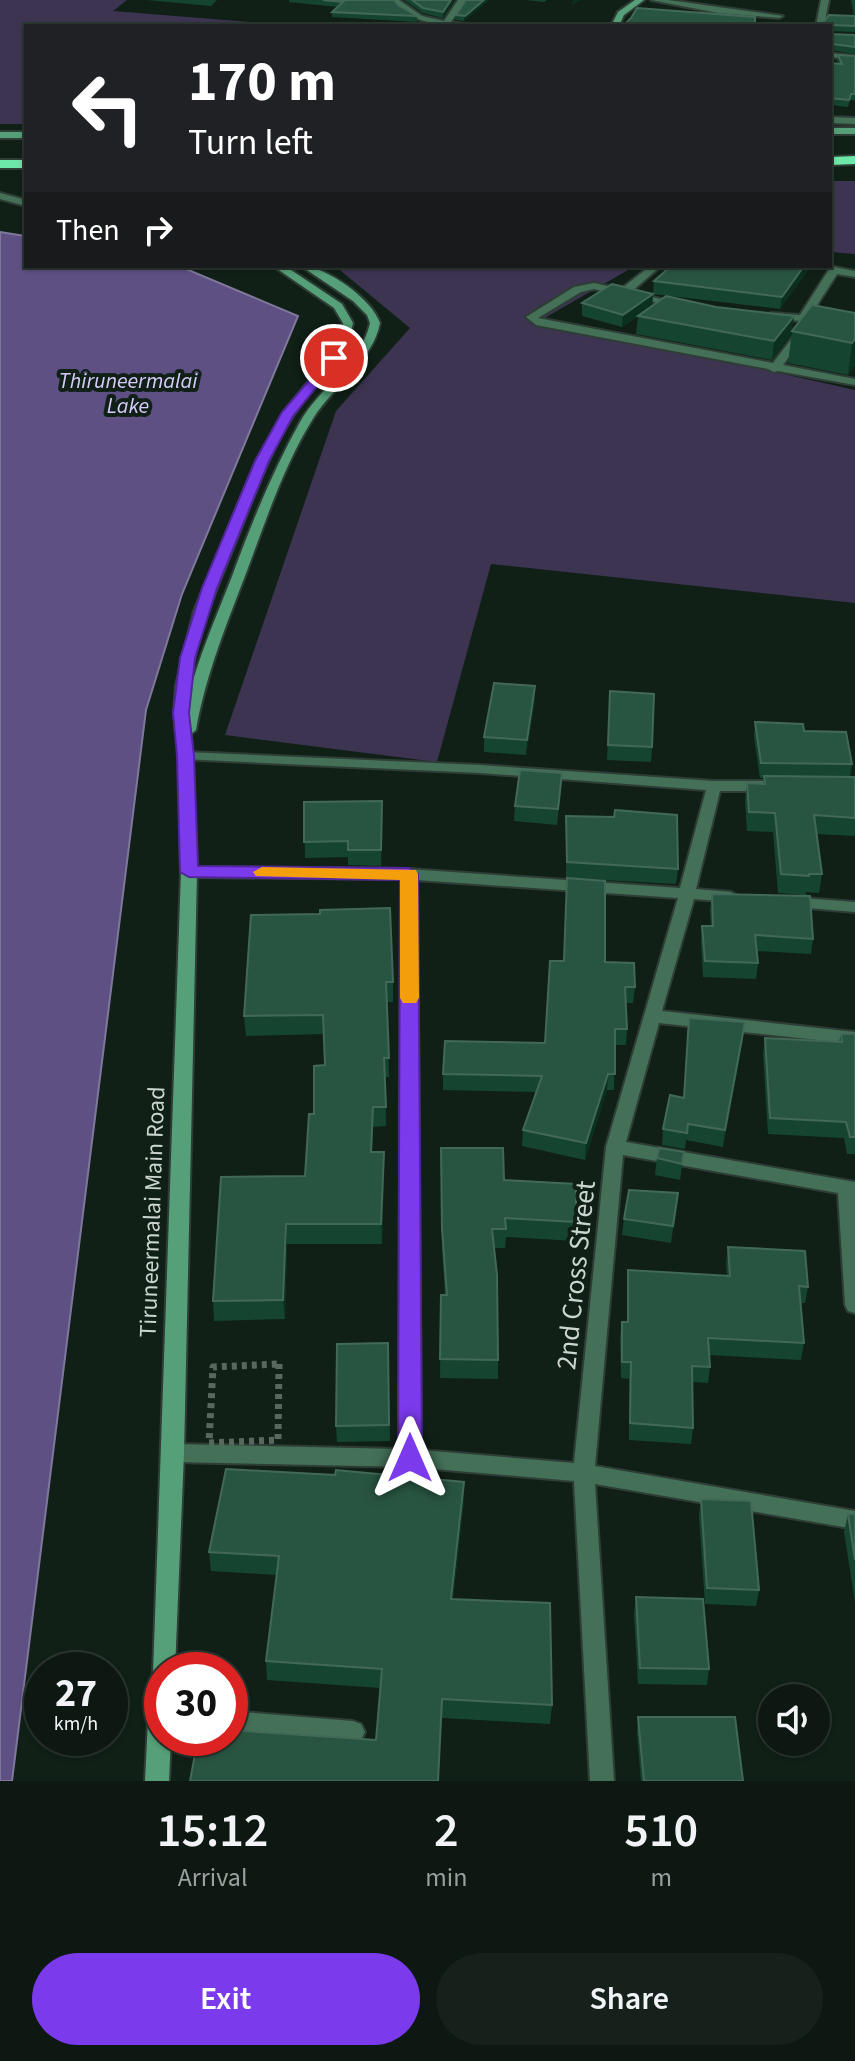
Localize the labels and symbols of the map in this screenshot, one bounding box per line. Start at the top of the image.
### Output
pin [300,324,368,392]
water label: Thiruneermalai Lake [59,365,198,422]
street label: Tiruneermalai Main Road [131,1086,174,1338]
street label: 2nd Cross Street [546,1178,606,1372]
position arrow [368,1416,452,1500]
speed limit sign: 30 [144,1652,248,1756]

